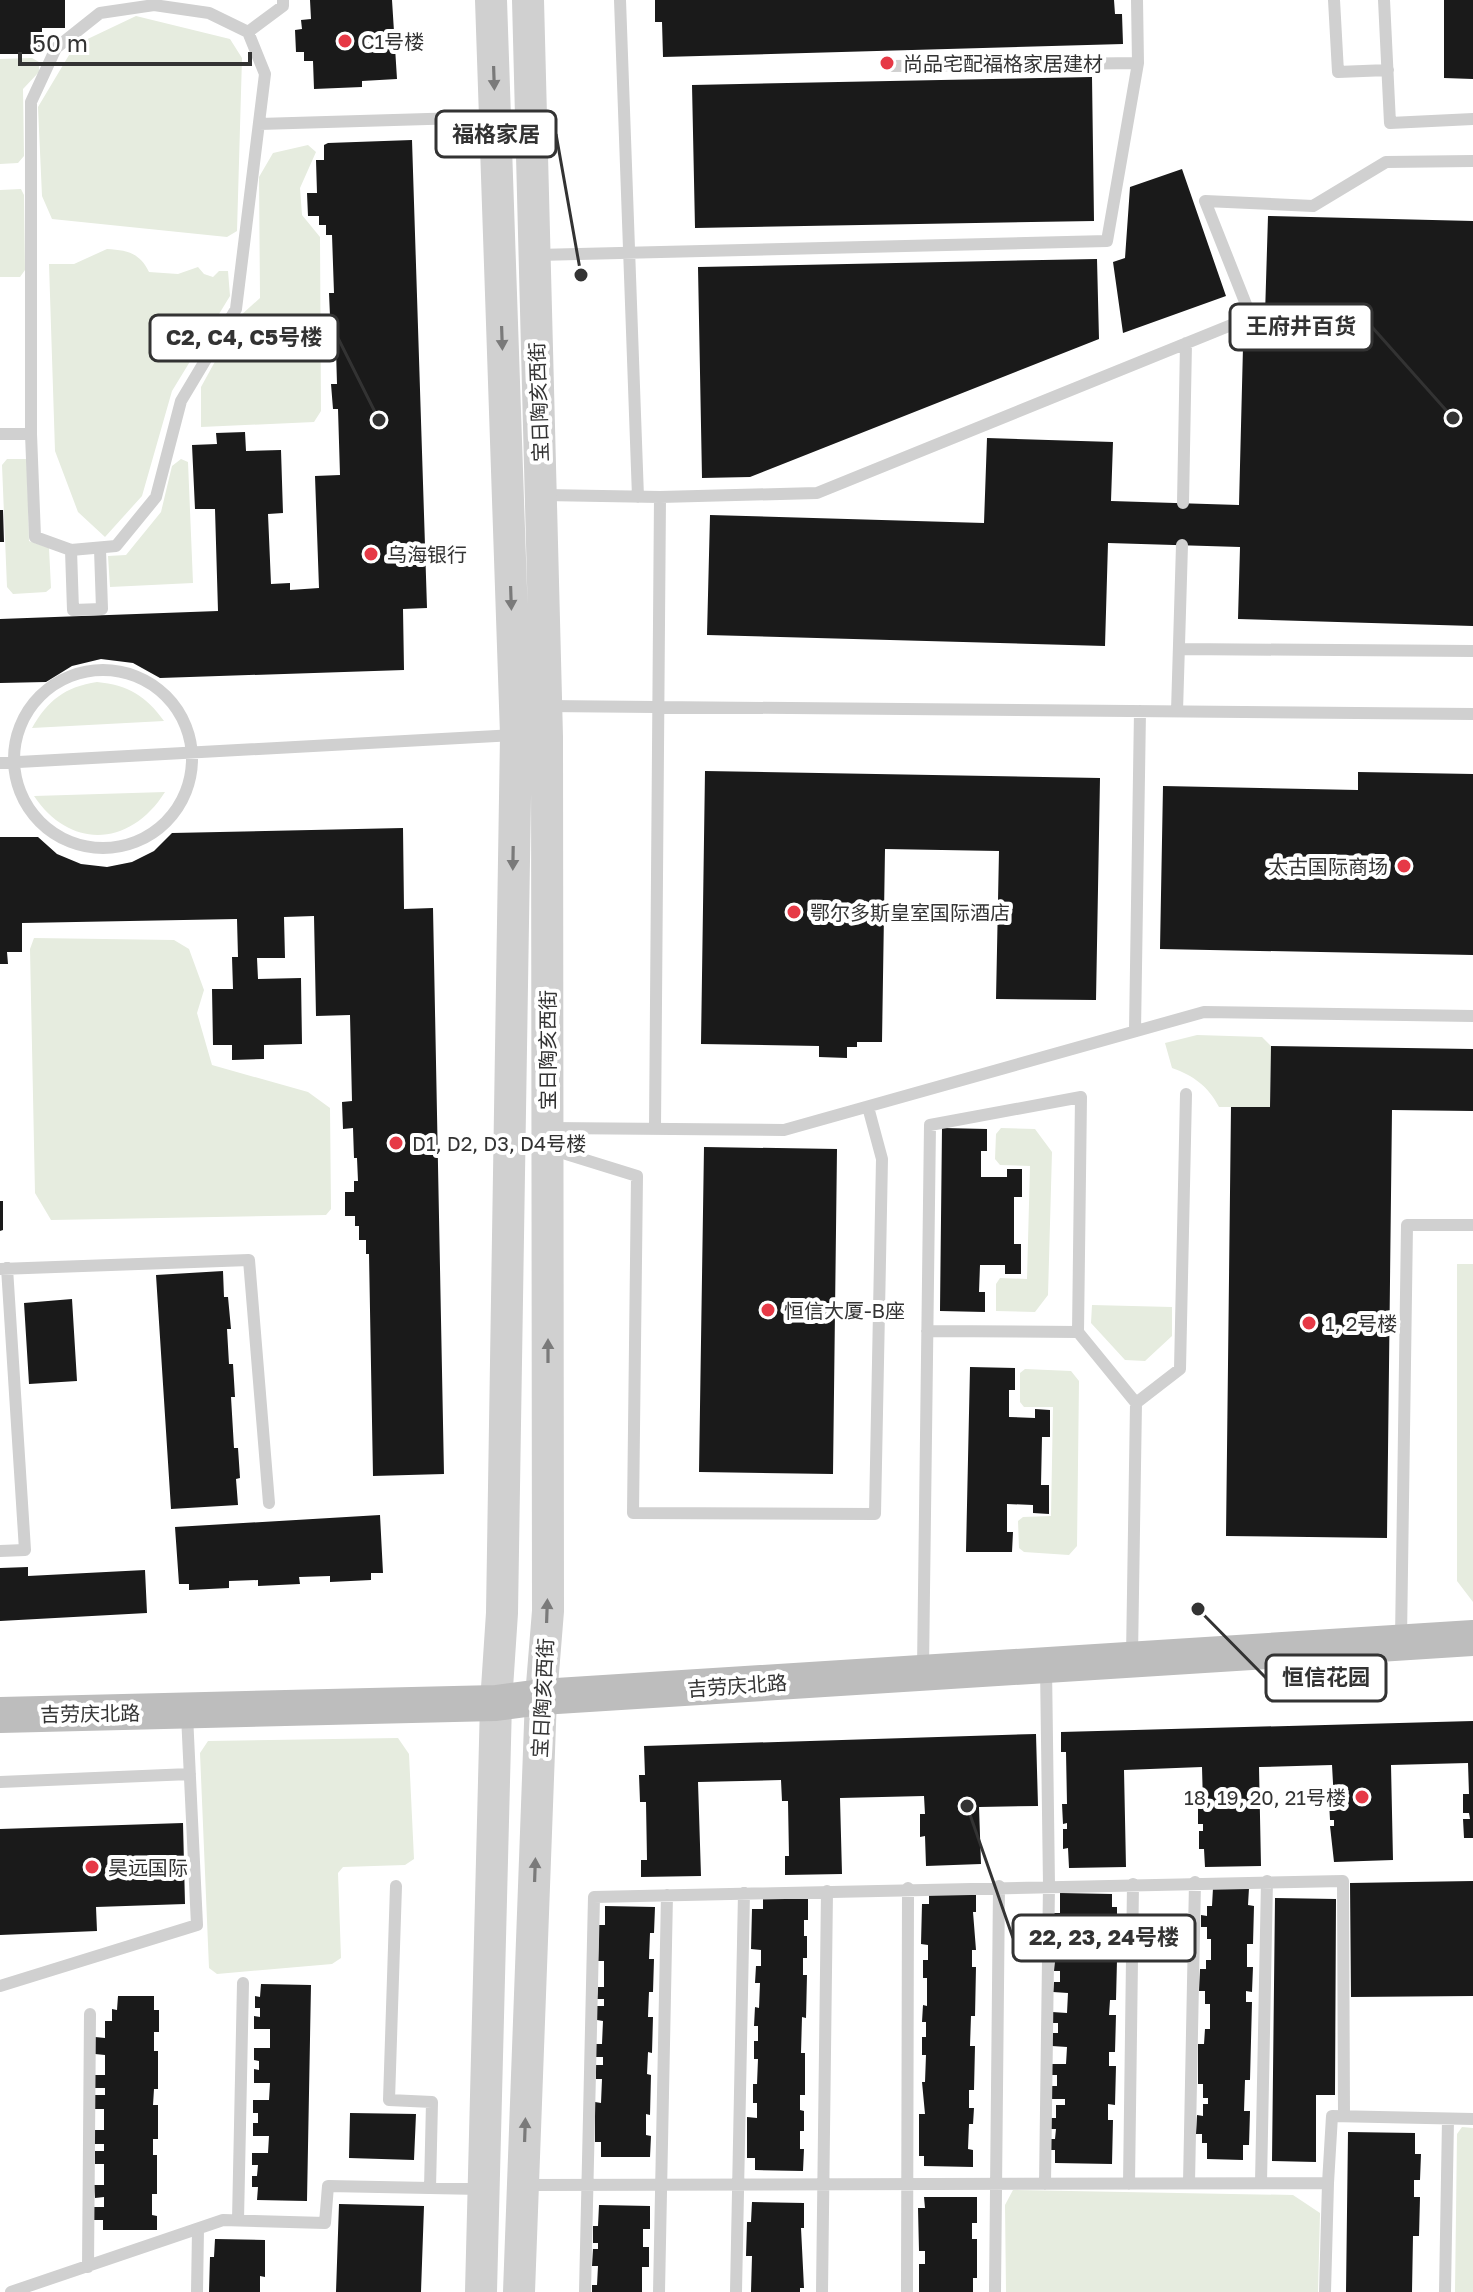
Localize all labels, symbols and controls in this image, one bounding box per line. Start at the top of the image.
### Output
scale bar [20,16,250,66]
text: 50 m [32,28,88,57]
place label: C1号楼 [361,29,424,53]
marker: C1号楼 [336,32,354,50]
place label: 尚品宅配福格家居建材 [903,51,1103,75]
marker: 尚品宅配福格家居建材 [878,54,896,72]
one-way arrow [487,66,500,91]
callout: 福格家居 [436,111,556,157]
text: 福格家居 [452,120,540,147]
callout: 王府井百货 [1230,304,1372,350]
text: 王府井百货 [1246,312,1356,339]
callout: C2, C4, C5号楼 [150,315,338,361]
text: C2, C4, C5号楼 [166,323,322,350]
one-way arrow [496,326,509,351]
street label: 宝日陶亥西街 [524,342,552,462]
place label: 乌海银行 [387,542,467,566]
marker: 乌海银行 [362,545,380,563]
one-way arrow [504,586,517,611]
one-way arrow [507,846,520,871]
place label: 太古国际商场 [1268,854,1388,878]
marker: 太古国际商场 [1395,857,1413,875]
place label: 鄂尔多斯皇室国际酒店 [810,900,1010,924]
marker: 鄂尔多斯皇室国际酒店 [785,903,803,921]
street label: 宝日陶亥西街 [535,990,559,1110]
place label: D1, D2, D3, D4号楼 [412,1131,586,1155]
marker: D1, D2, D3, D4号楼 [387,1134,405,1152]
place label: 恒信大厦-B座 [784,1298,905,1322]
marker: 恒信大厦-B座 [759,1301,777,1319]
place label: 1, 2号楼 [1325,1311,1397,1335]
marker: 1, 2号楼 [1300,1314,1318,1332]
one-way arrow [542,1338,554,1363]
one-way arrow [541,1598,554,1623]
street label: 宝日陶亥西街 [527,1637,557,1759]
callout: 恒信花园 [1266,1655,1386,1701]
text: 恒信花园 [1282,1663,1370,1690]
street label: 吉劳庆北路 [686,1670,788,1700]
street label: 吉劳庆北路 [40,1700,140,1726]
place label: 18, 19, 20, 21号楼 [1184,1785,1346,1809]
marker: 18, 19, 20, 21号楼 [1353,1788,1371,1806]
place label: 昊远国际 [108,1855,188,1879]
one-way arrow [528,1857,541,1882]
marker: 昊远国际 [83,1858,101,1876]
callout: 22, 23, 24号楼 [1013,1915,1195,1961]
text: 22, 23, 24号楼 [1029,1923,1179,1950]
one-way arrow [519,2117,532,2142]

